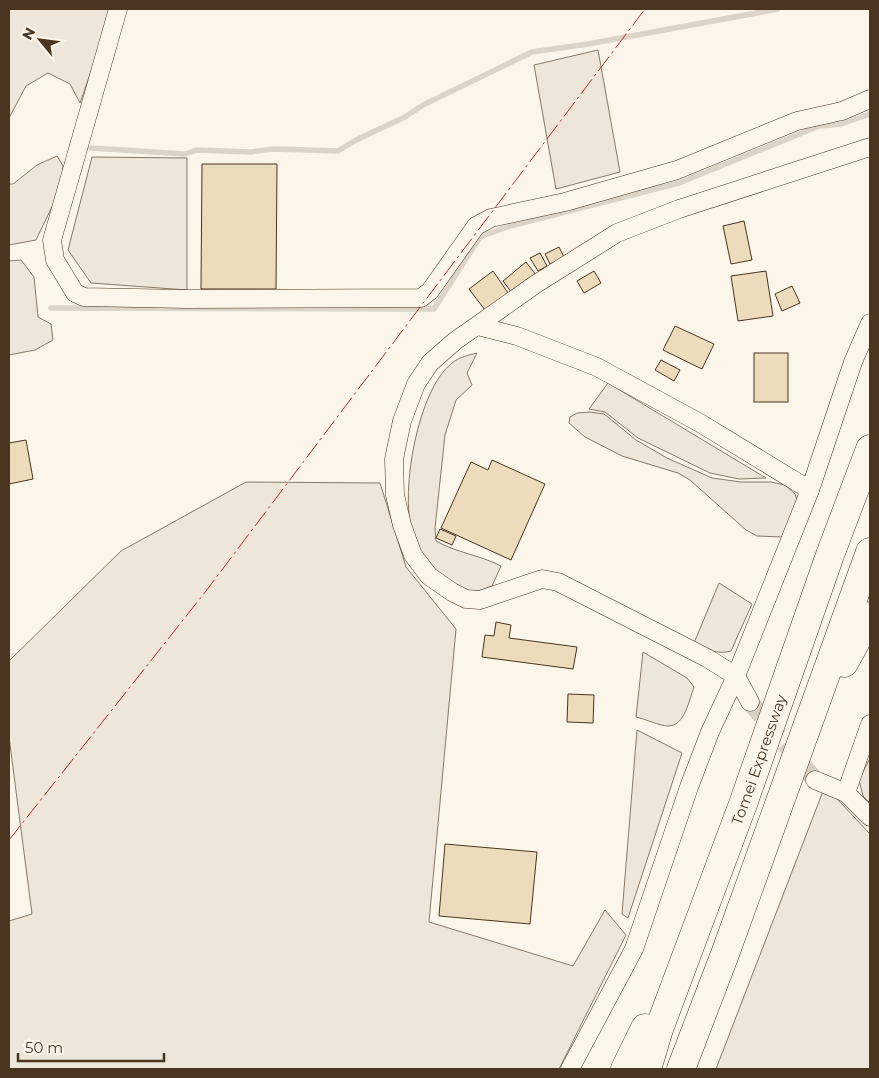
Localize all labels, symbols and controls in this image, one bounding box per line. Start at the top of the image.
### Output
north arrow [15,15,65,65]
text: N [18,24,39,43]
street label: Tomei Expressway [727,691,790,827]
scale bar [18,1030,164,1062]
text: 50 m [25,1038,63,1057]

